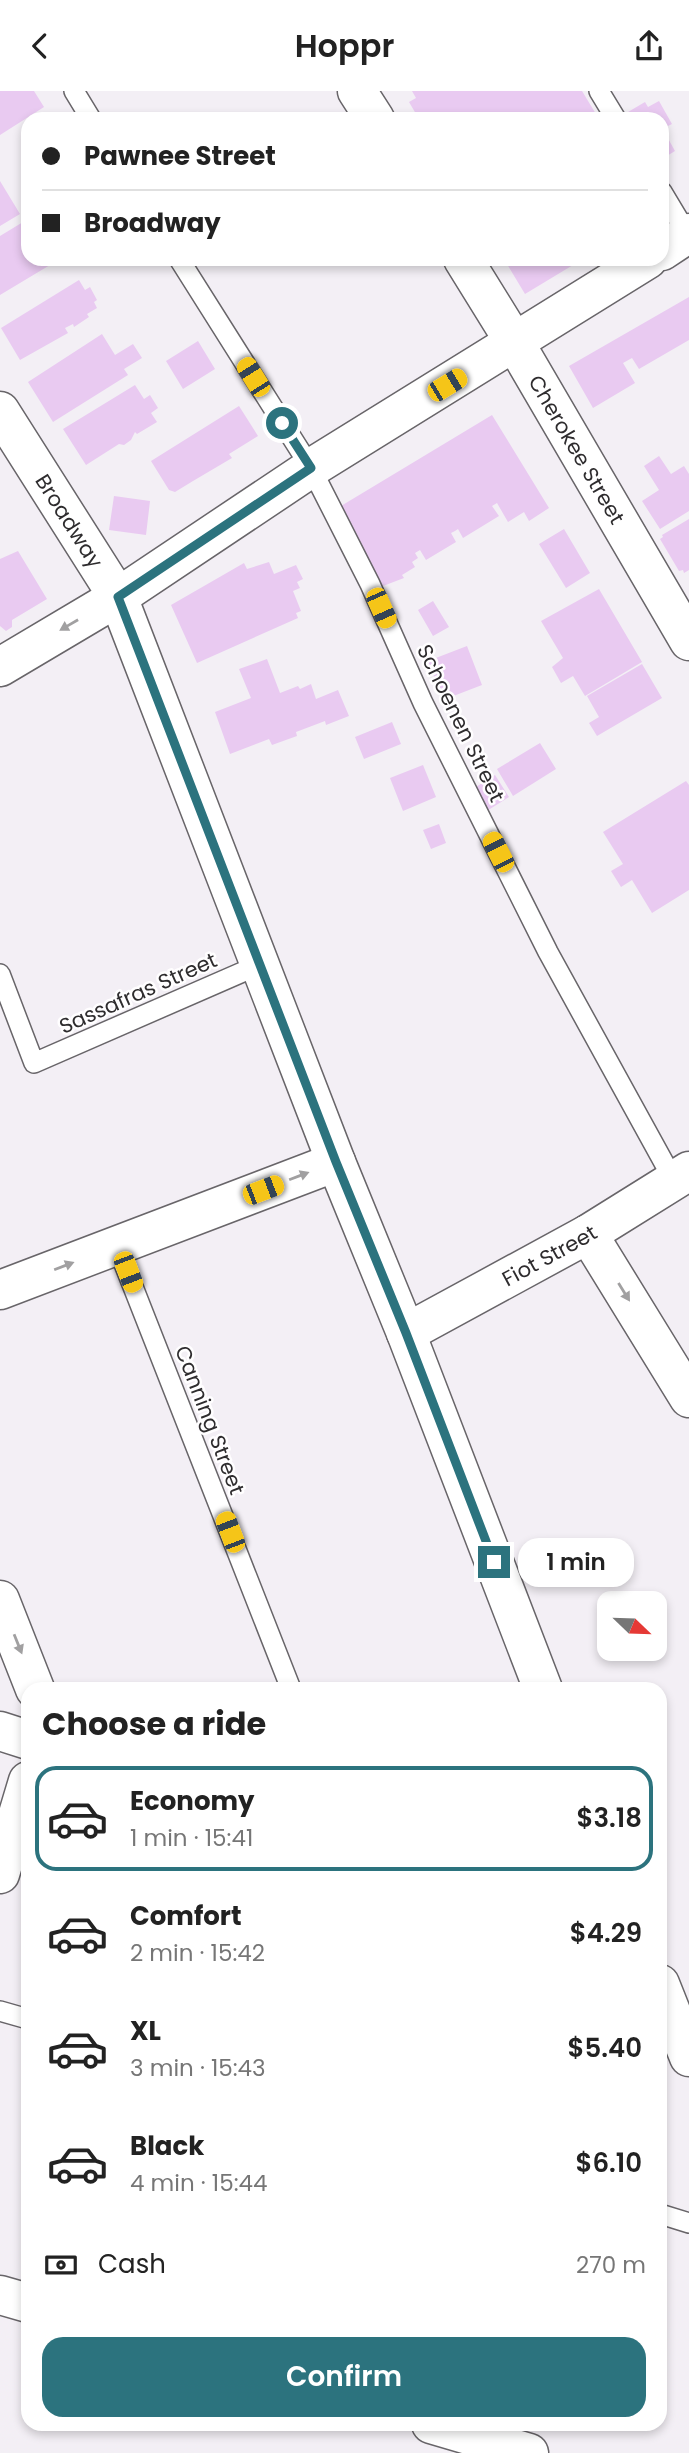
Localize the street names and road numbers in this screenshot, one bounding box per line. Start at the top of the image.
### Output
street label: Cherokee Street [522,370,632,529]
street label: Broadway [29,468,110,573]
street label: Schoenen Street [410,639,512,807]
street label: Sassafras Street [55,945,221,1041]
street label: Fiot Street [497,1218,602,1293]
street label: Canning Street [168,1341,252,1499]

